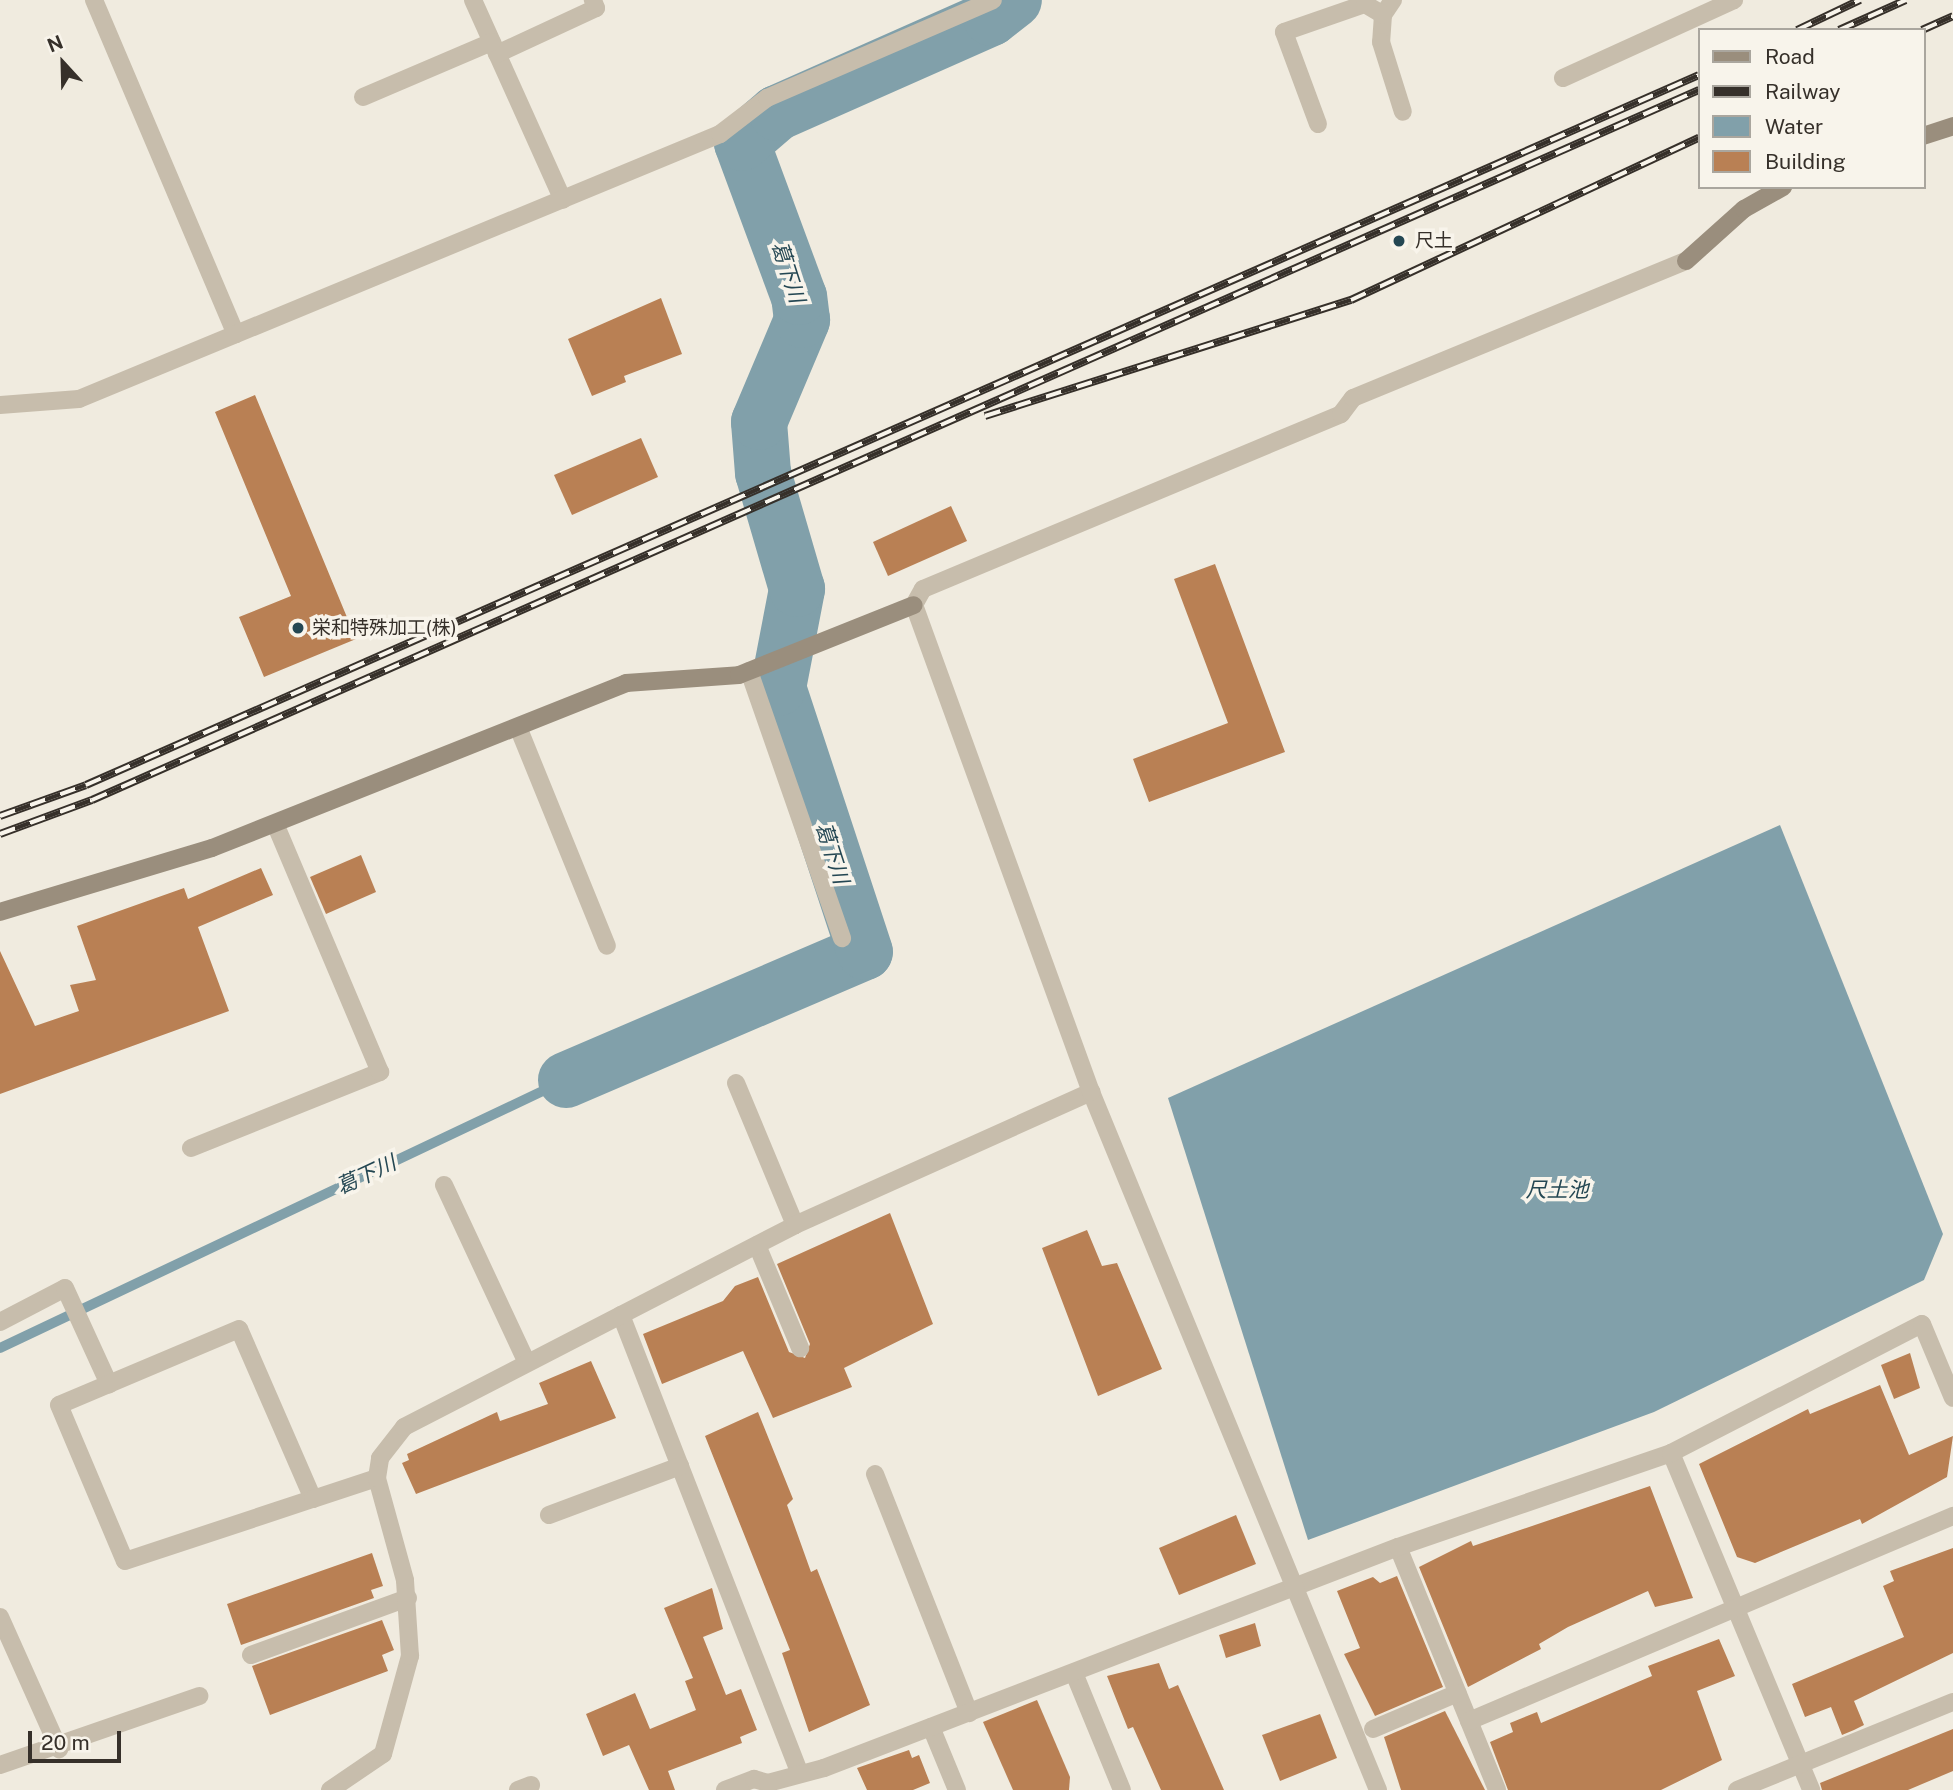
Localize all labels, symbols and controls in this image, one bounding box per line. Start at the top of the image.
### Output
north arrow [28,28,98,98]
legend [1698,28,1925,189]
text: N [44,31,66,57]
text: Road [1765,44,1815,69]
text: Railway [1765,79,1841,104]
text: Water [1765,114,1823,139]
text: Building [1765,149,1846,174]
place label: 尺土 [1415,230,1453,252]
marker: 尺土 [1389,231,1409,251]
water label: 葛下川 [766,238,810,306]
place label: 栄和特殊加工(株) [312,617,457,639]
marker: 栄和特殊加工(株) [290,620,306,636]
water label: 葛下川 [810,819,854,887]
water label: 葛下川 [332,1150,400,1200]
water label: 尺土池 [1526,1177,1588,1203]
scale bar [32,1716,124,1760]
text: 20 m [41,1730,90,1755]

